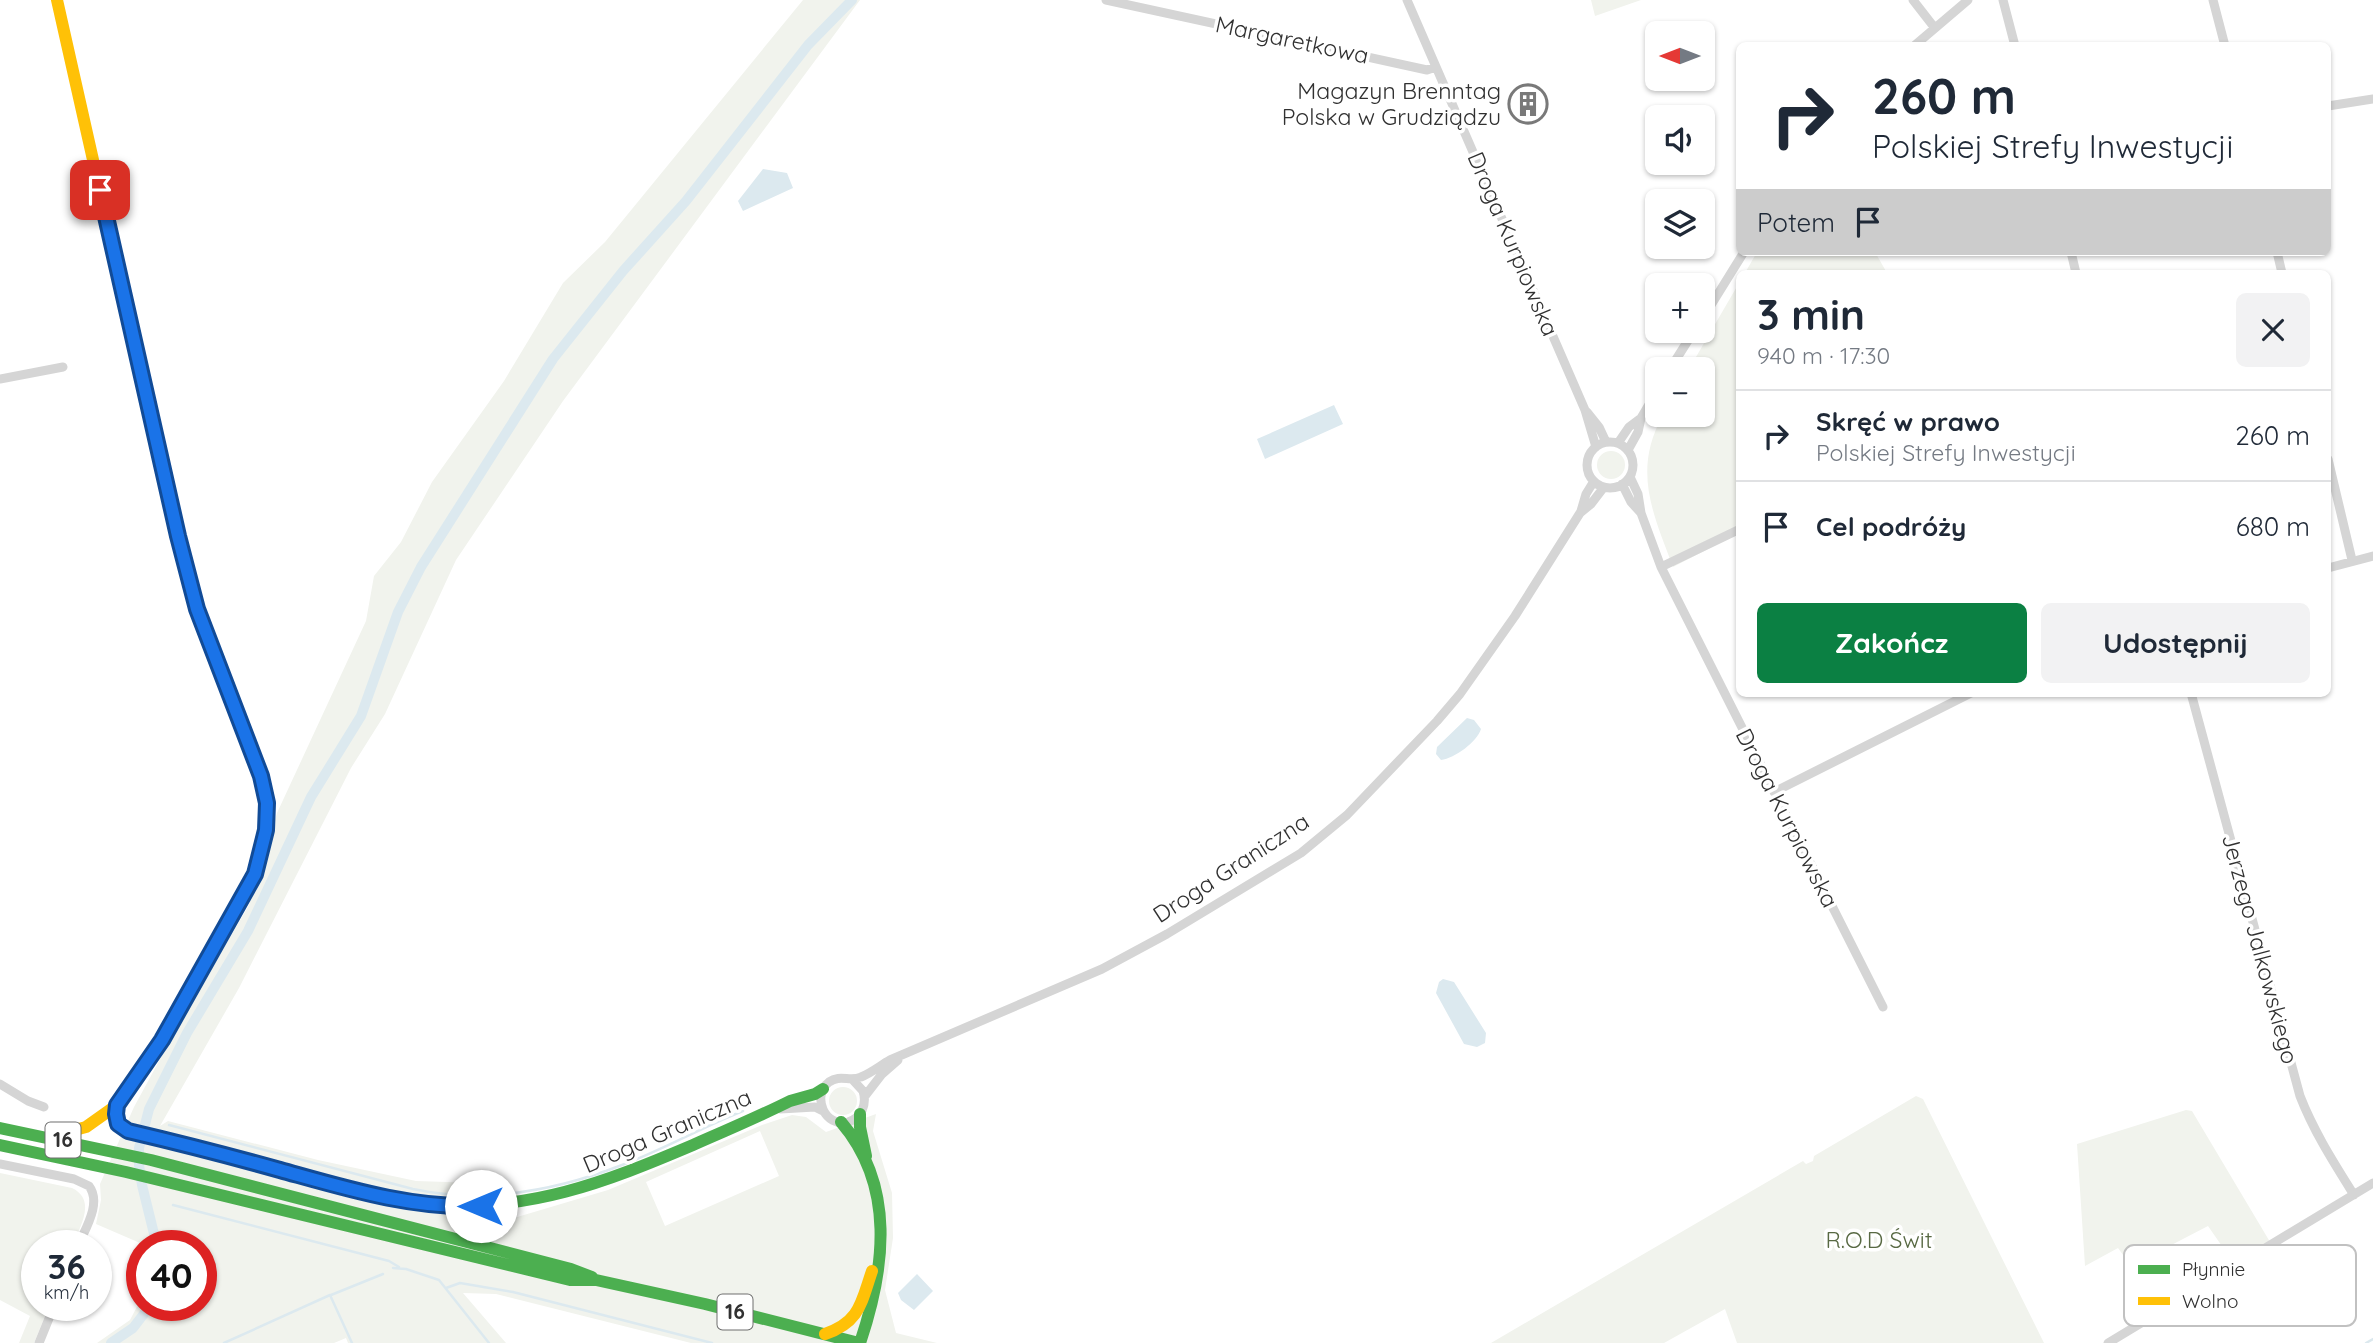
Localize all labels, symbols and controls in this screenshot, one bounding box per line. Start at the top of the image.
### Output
street label: Margaretkowa [1213,9,1371,70]
north arrow [1645,21,1715,91]
map controls [1645,21,1715,427]
text: 260 m [1872,65,2016,126]
icon: right [1757,70,1848,161]
place label: Magazyn Brenntag Polska w Grudziądzu [1282,76,1501,131]
building icon: Magazyn Brenntag Polska w Grudziądzu [1507,83,1549,125]
button: sound [1645,105,1715,175]
text: Polskiej Strefy Inwestycji [1872,126,2233,166]
street label: Droga Kurpiowska [1462,147,1565,340]
pin [70,160,130,220]
icon: arrive [81,171,119,209]
button: layers [1645,189,1715,259]
icon: arrive [1849,203,1887,241]
text: Potem [1757,206,1835,239]
button: + [1645,273,1715,343]
text: 3 min [1757,288,1865,341]
button: close [2236,293,2310,367]
text: 940 m · 17:30 [1757,341,1890,370]
button: − [1645,357,1715,427]
text: Skręć w prawo [1816,405,2000,438]
icon: right [1757,417,1795,455]
text: 260 m [2235,419,2310,452]
text: Polskiej Strefy Inwestycji [1816,438,2076,467]
icon: arrive [1757,508,1795,546]
text: Cel podróży [1816,510,1966,543]
text: 680 m [2236,510,2310,543]
button: Zakończ [1757,603,2027,683]
button: Udostępnij [2041,603,2310,683]
street label: Droga Kurpiowska [1730,723,1845,912]
street label: Droga Graniczna [1147,806,1314,929]
street label: Jerzego Jalkowskiego [2216,831,2305,1067]
street label: Droga Graniczna [578,1082,755,1179]
road number: 16 [46,1122,80,1158]
position arrow [444,1169,518,1243]
park label: R.O.D Świt [1825,1225,1933,1254]
speed limit sign: 40 [126,1230,217,1321]
text: 36 [47,1244,86,1288]
legend [2124,1245,2356,1326]
text: Płynnie [2182,1257,2245,1281]
text: km/h [44,1281,89,1304]
text: Wolno [2182,1289,2238,1313]
road number: 16 [718,1294,752,1330]

